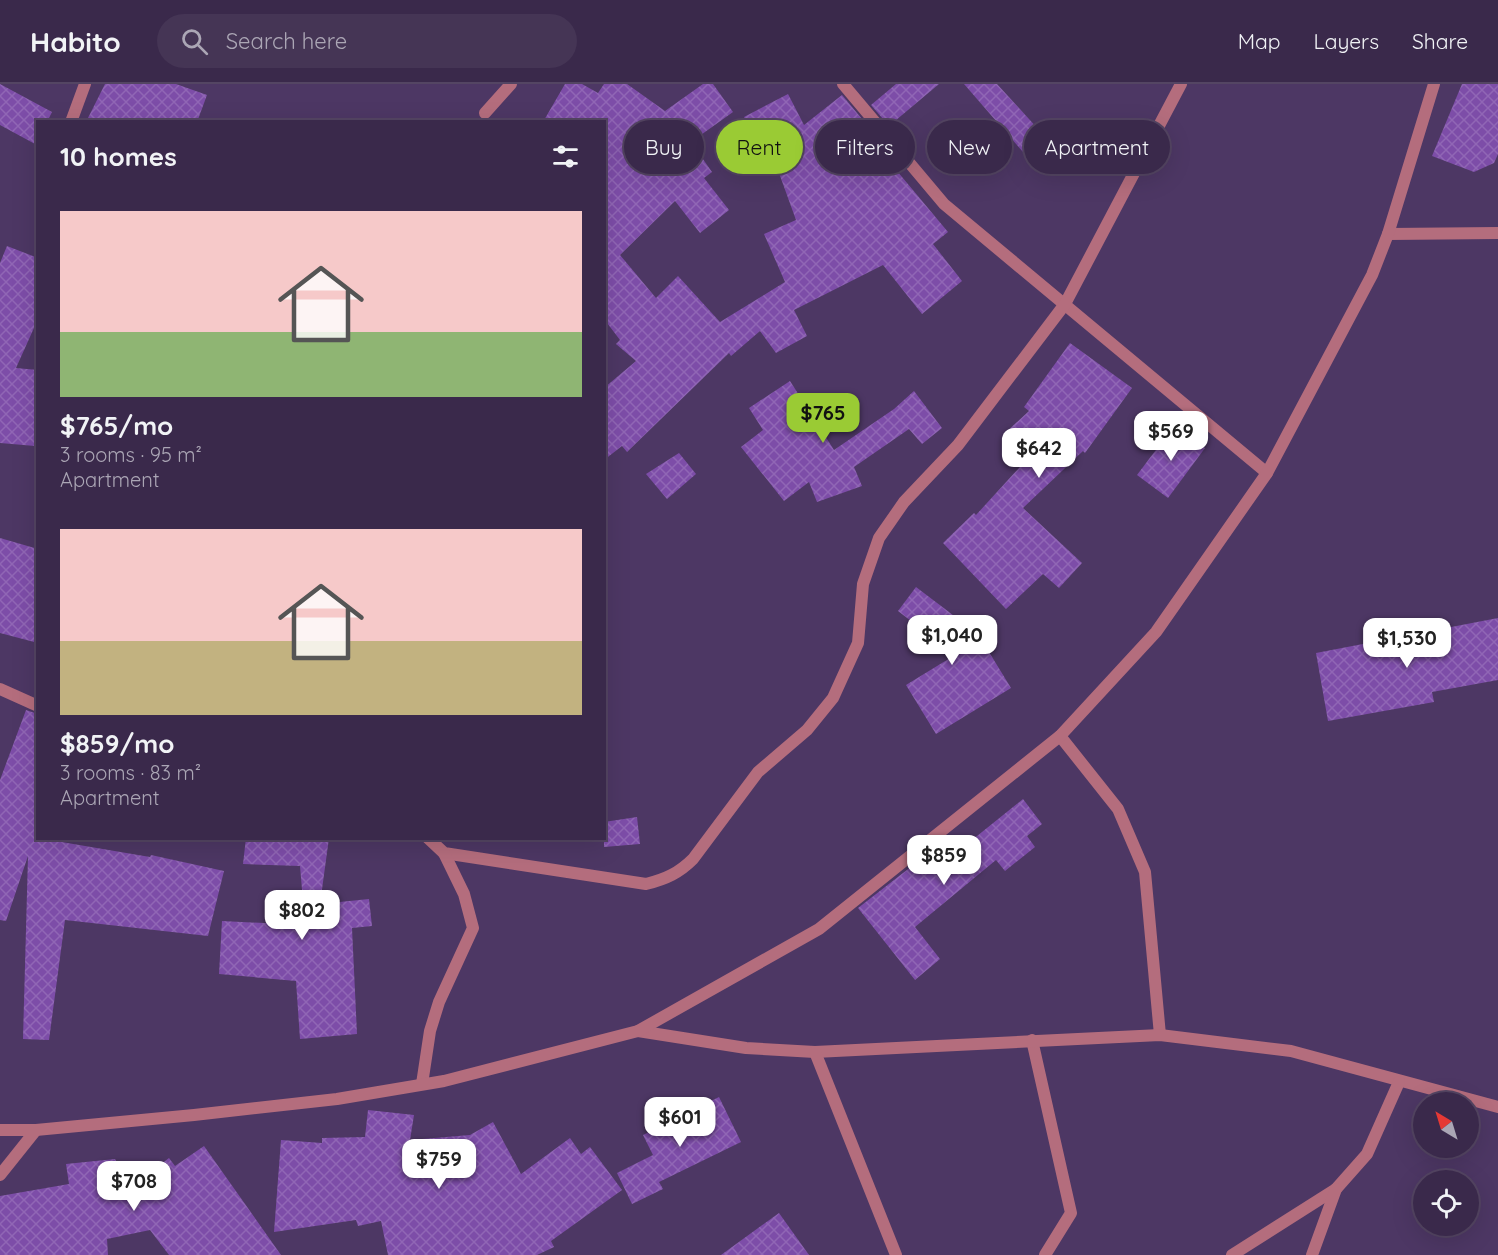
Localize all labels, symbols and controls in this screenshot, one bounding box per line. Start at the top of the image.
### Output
search box [157,14,577,68]
text: Habito [30,24,121,59]
icon: search [178,25,211,58]
text: Search here [226,27,347,55]
text: Map [1238,28,1281,54]
text: Layers [1314,28,1379,54]
text: Share [1412,28,1468,54]
chip: Buy [624,120,704,174]
chip: Rent [716,120,803,174]
chip: Filters [815,120,915,174]
chip: New [927,120,1012,174]
chip: Apartment [1024,120,1170,174]
text: 10 homes [60,140,177,173]
icon: filters [549,140,582,173]
icon: home [267,250,375,358]
pin: $765 [787,393,859,444]
text: $765 [801,400,845,425]
text: $765/mo [60,409,173,442]
pin: $569 [1135,411,1207,462]
text: $569 [1148,418,1194,443]
pin: $642 [1003,428,1075,479]
text: $642 [1016,435,1062,460]
text: 3 rooms · 95 m² [60,442,202,467]
text: Apartment [60,467,160,492]
icon: home [267,568,375,676]
pin: $1,040 [903,615,1001,666]
pin: $1,530 [1358,618,1456,669]
text: $1,040 [921,622,983,647]
text: $1,530 [1377,625,1437,650]
text: $859/mo [60,727,174,760]
text: 3 rooms · 83 m² [60,760,201,785]
text: Apartment [60,785,160,810]
pin: $859 [908,835,980,886]
text: $859 [921,842,967,867]
pin: $802 [266,890,338,941]
text: $802 [279,897,325,922]
north arrow [1413,1092,1479,1158]
map controls [1413,1092,1479,1236]
pin: $601 [644,1097,716,1148]
text: $601 [658,1104,702,1129]
pin: $759 [403,1139,475,1190]
text: $759 [416,1146,462,1171]
pin: $708 [98,1161,170,1212]
text: $708 [111,1168,157,1193]
button: locate [1413,1170,1479,1236]

